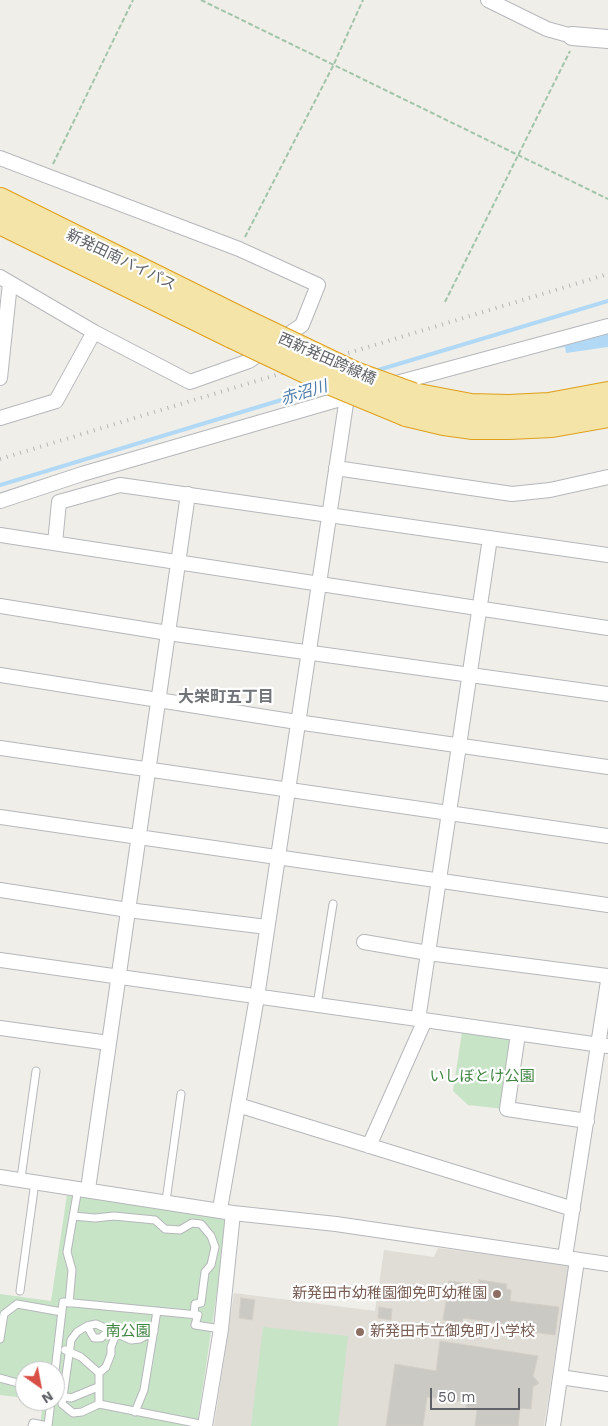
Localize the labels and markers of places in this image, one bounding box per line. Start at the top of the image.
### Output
place label: 新発田市幼稚園御免町幼稚園 [292,1285,487,1303]
marker: 新発田市幼稚園御免町幼稚園 [491,1288,503,1300]
place label: 新発田市立御免町小学校 [370,1323,535,1341]
marker: 新発田市立御免町小学校 [354,1326,366,1338]

